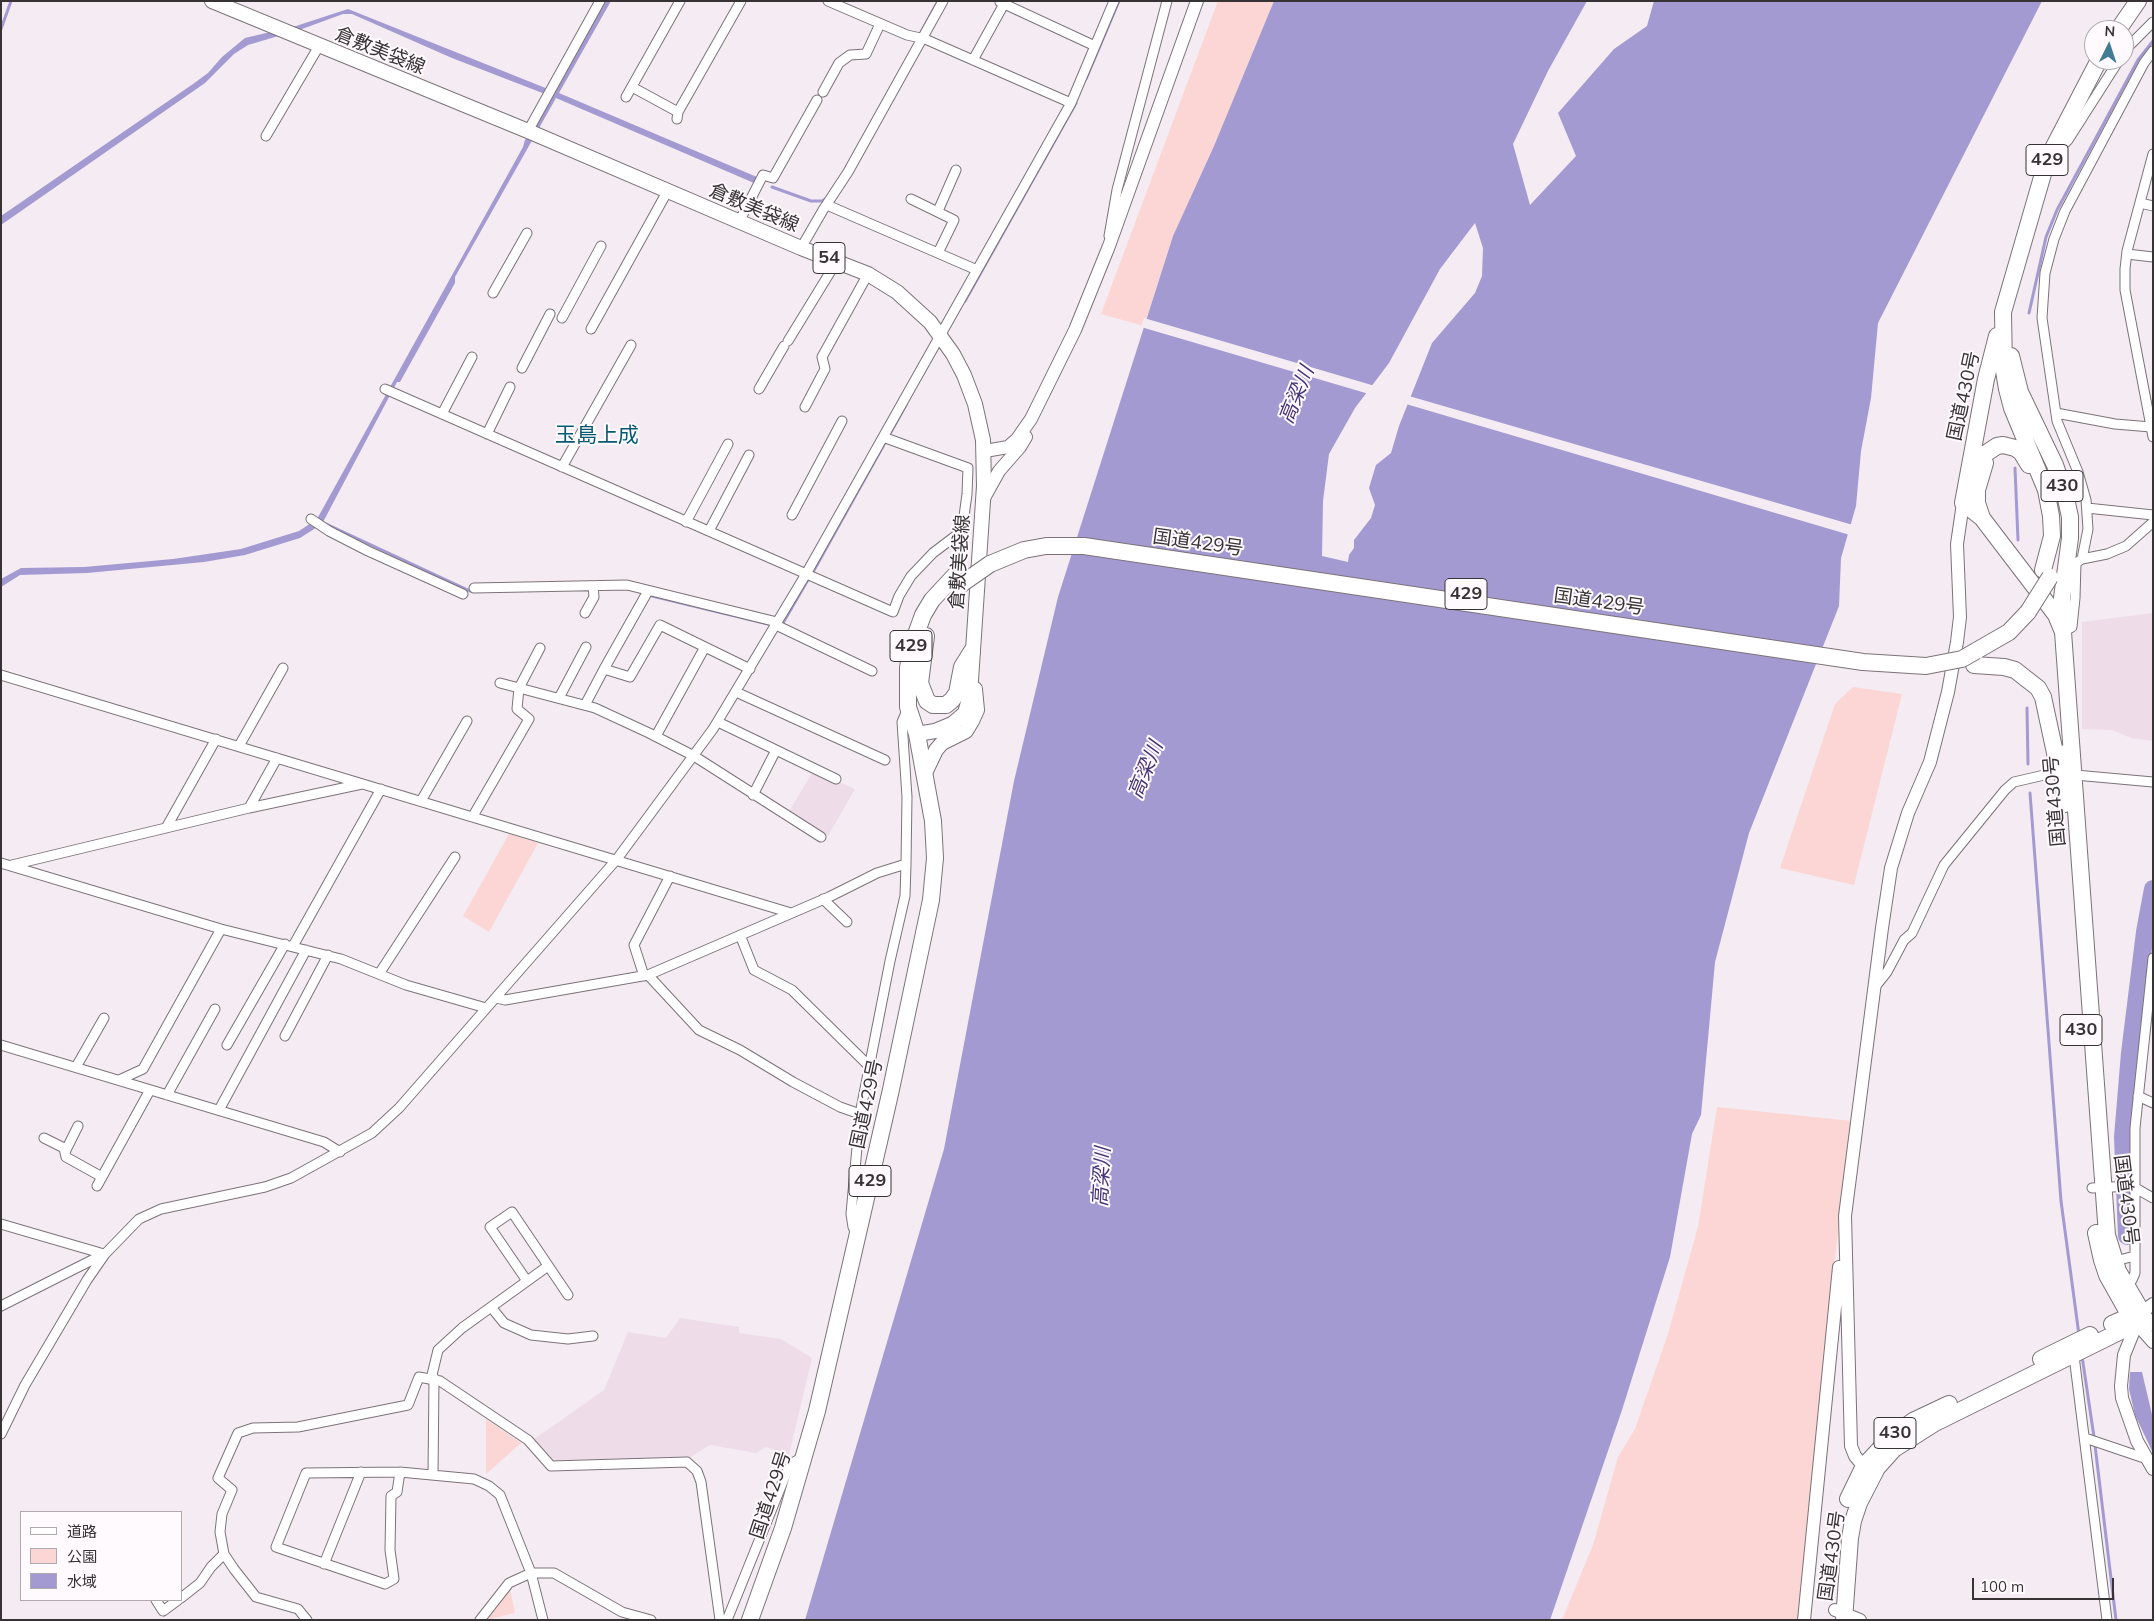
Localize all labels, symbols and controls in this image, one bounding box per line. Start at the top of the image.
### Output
north arrow [2084,20,2134,70]
text: N [2104,22,2116,40]
street label: 倉敷美袋線 [332,23,428,79]
road number: 429 [2026,144,2068,176]
street label: 倉敷美袋線 [706,179,802,237]
road number: 54 [813,242,845,274]
street label: 国道430号 [1943,349,1985,443]
water label: 高梁川 [1275,363,1319,427]
district label: 玉島上成 [555,423,639,449]
road number: 430 [2041,471,2083,502]
street label: 倉敷美袋線 [945,514,975,610]
street label: 国道429号 [1151,525,1245,561]
road number: 429 [1445,578,1487,610]
street label: 国道429号 [1552,584,1646,620]
road number: 429 [890,630,932,661]
water label: 高梁川 [1124,738,1168,802]
street label: 国道430号 [2040,755,2070,847]
road number: 430 [2060,1014,2102,1046]
street label: 国道429号 [846,1057,888,1151]
water label: 高梁川 [1088,1146,1116,1208]
street label: 国道430号 [2109,1153,2143,1247]
road number: 429 [849,1166,891,1196]
road number: 430 [1874,1418,1916,1449]
street label: 国道429号 [746,1448,796,1542]
street label: 国道430号 [1814,1509,1850,1603]
legend [20,1511,182,1601]
text: 道路 [67,1522,97,1541]
text: 公園 [67,1547,97,1566]
scale bar [1974,1568,2116,1600]
text: 水域 [67,1572,97,1591]
text: 100 m [1980,1577,2024,1596]

